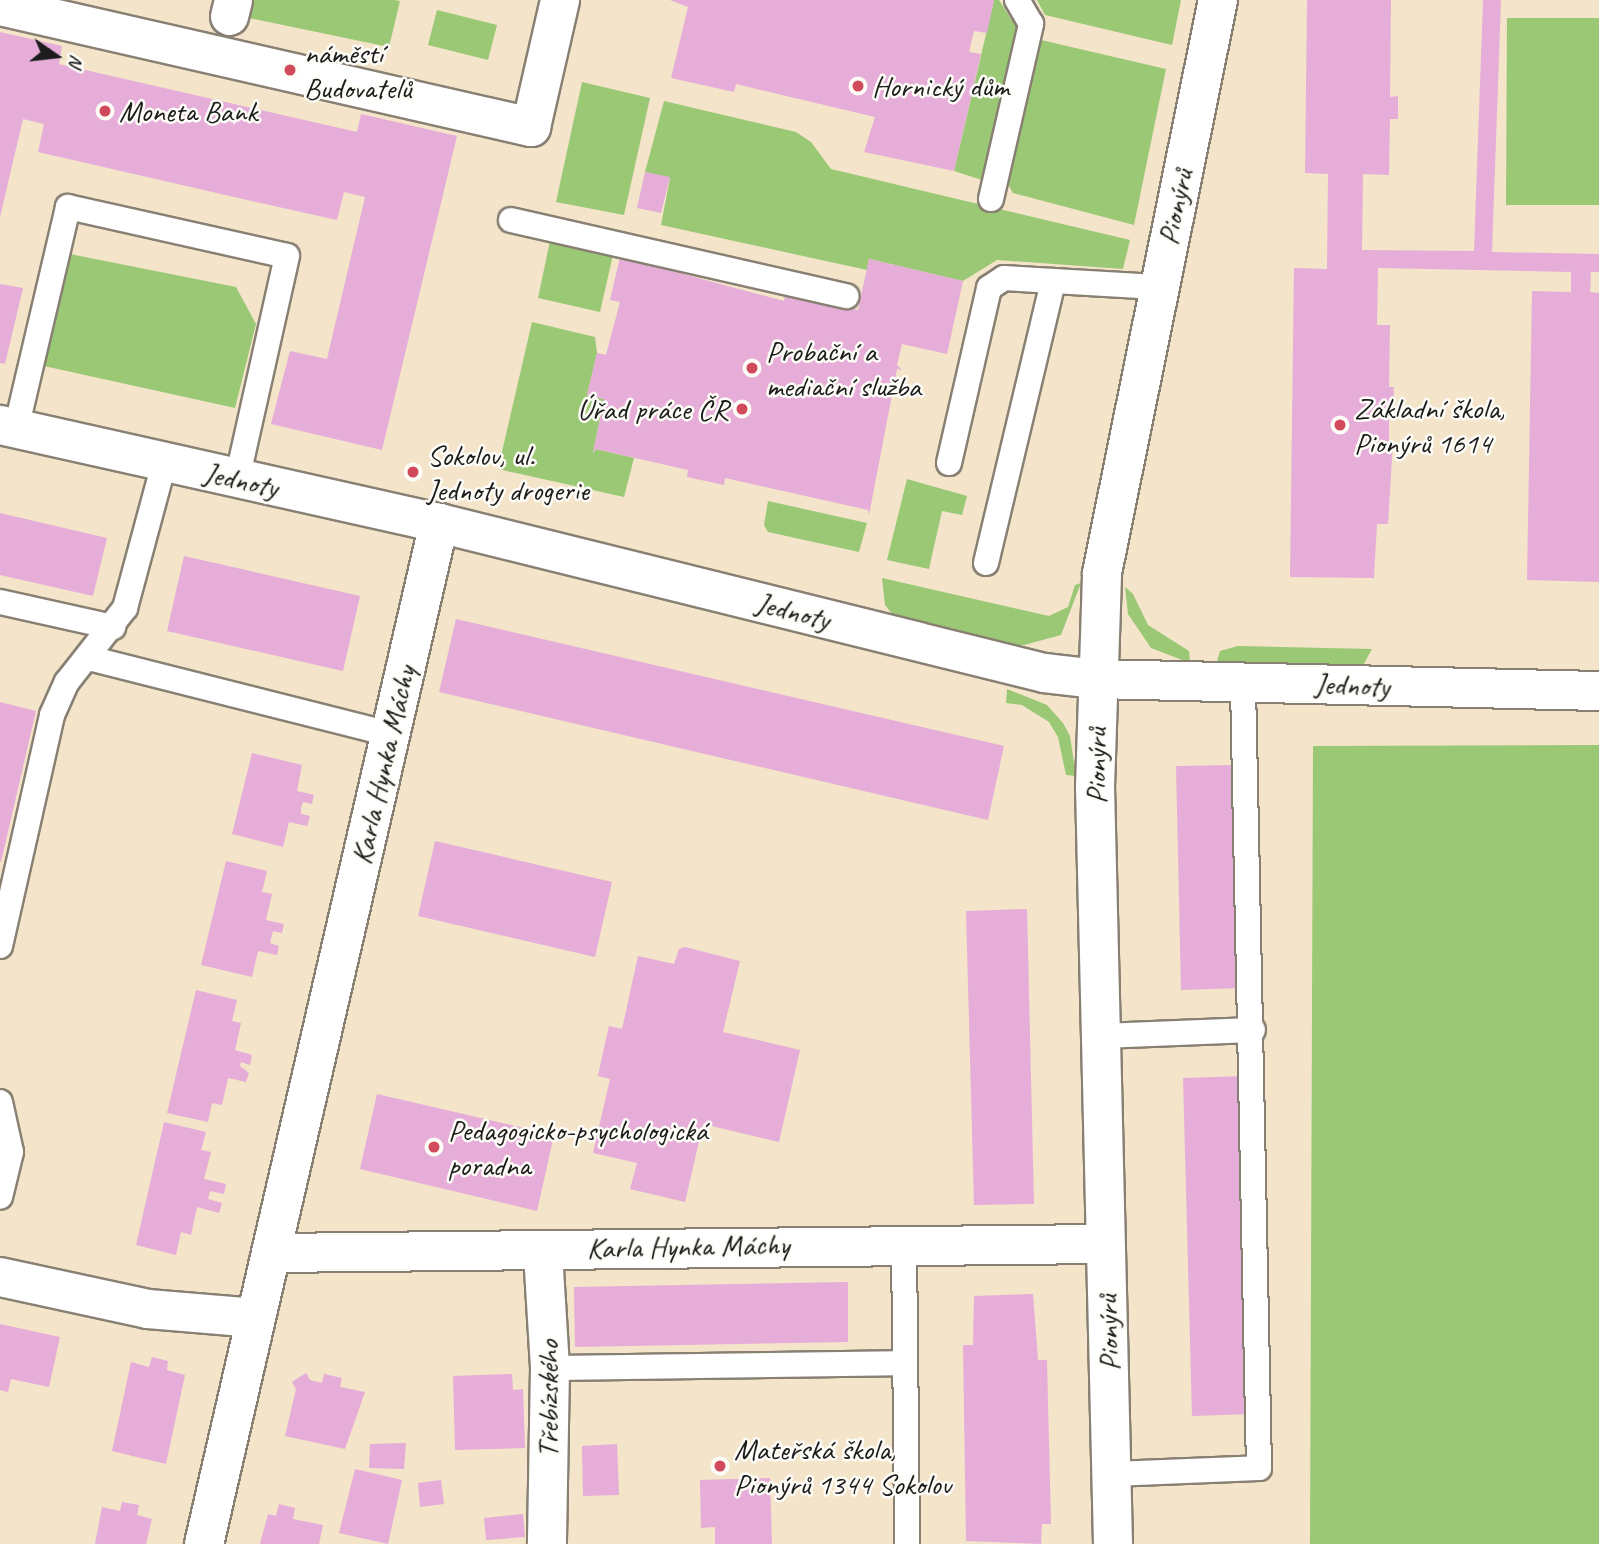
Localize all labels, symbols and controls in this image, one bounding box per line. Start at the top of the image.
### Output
north arrow [21,21,91,91]
place label: náměstí Budovatelů [304,35,411,105]
text: N [63,52,89,70]
marker: náměstí Budovatelů [282,62,298,78]
place label: Hornický dům [872,68,1009,104]
marker: Hornický dům [850,78,866,94]
place label: Moneta Bank [119,93,257,129]
marker: Moneta Bank [97,103,113,119]
street label: Pionýrů [1149,166,1201,248]
place label: Probační a mediační služba [766,333,921,404]
marker: Probační a mediační služba [744,360,760,376]
place label: Základní škola, Pionýrů 1614 [1354,390,1505,460]
place label: Úřad práce ČR [577,391,728,427]
marker: Úřad práce ČR [734,401,750,417]
marker: Základní škola, Pionýrů 1614 [1332,417,1348,433]
place label: Sokolov, ul. Jednoty drogerie [427,437,589,508]
street label: Jednoty [201,455,281,505]
marker: Sokolov, ul. Jednoty drogerie [405,464,421,480]
street label: Jednoty [752,585,834,637]
street label: Karla Hynka Máchy [343,662,423,868]
street label: Jednoty [1314,666,1390,704]
street label: Pionýrů [1078,728,1114,804]
place label: Pedagogicko-psychologická poradna [448,1112,708,1182]
marker: Pedagogicko-psychologická poradna [426,1139,442,1155]
street label: Karla Hynka Máchy [586,1226,790,1266]
street label: Pionýrů [1089,1294,1127,1372]
street label: Třebízského [530,1340,566,1458]
place label: Mateřská škola, Pionýrů 1344 Sokolov [734,1431,951,1502]
marker: Mateřská škola, Pionýrů 1344 Sokolov [712,1458,728,1474]

